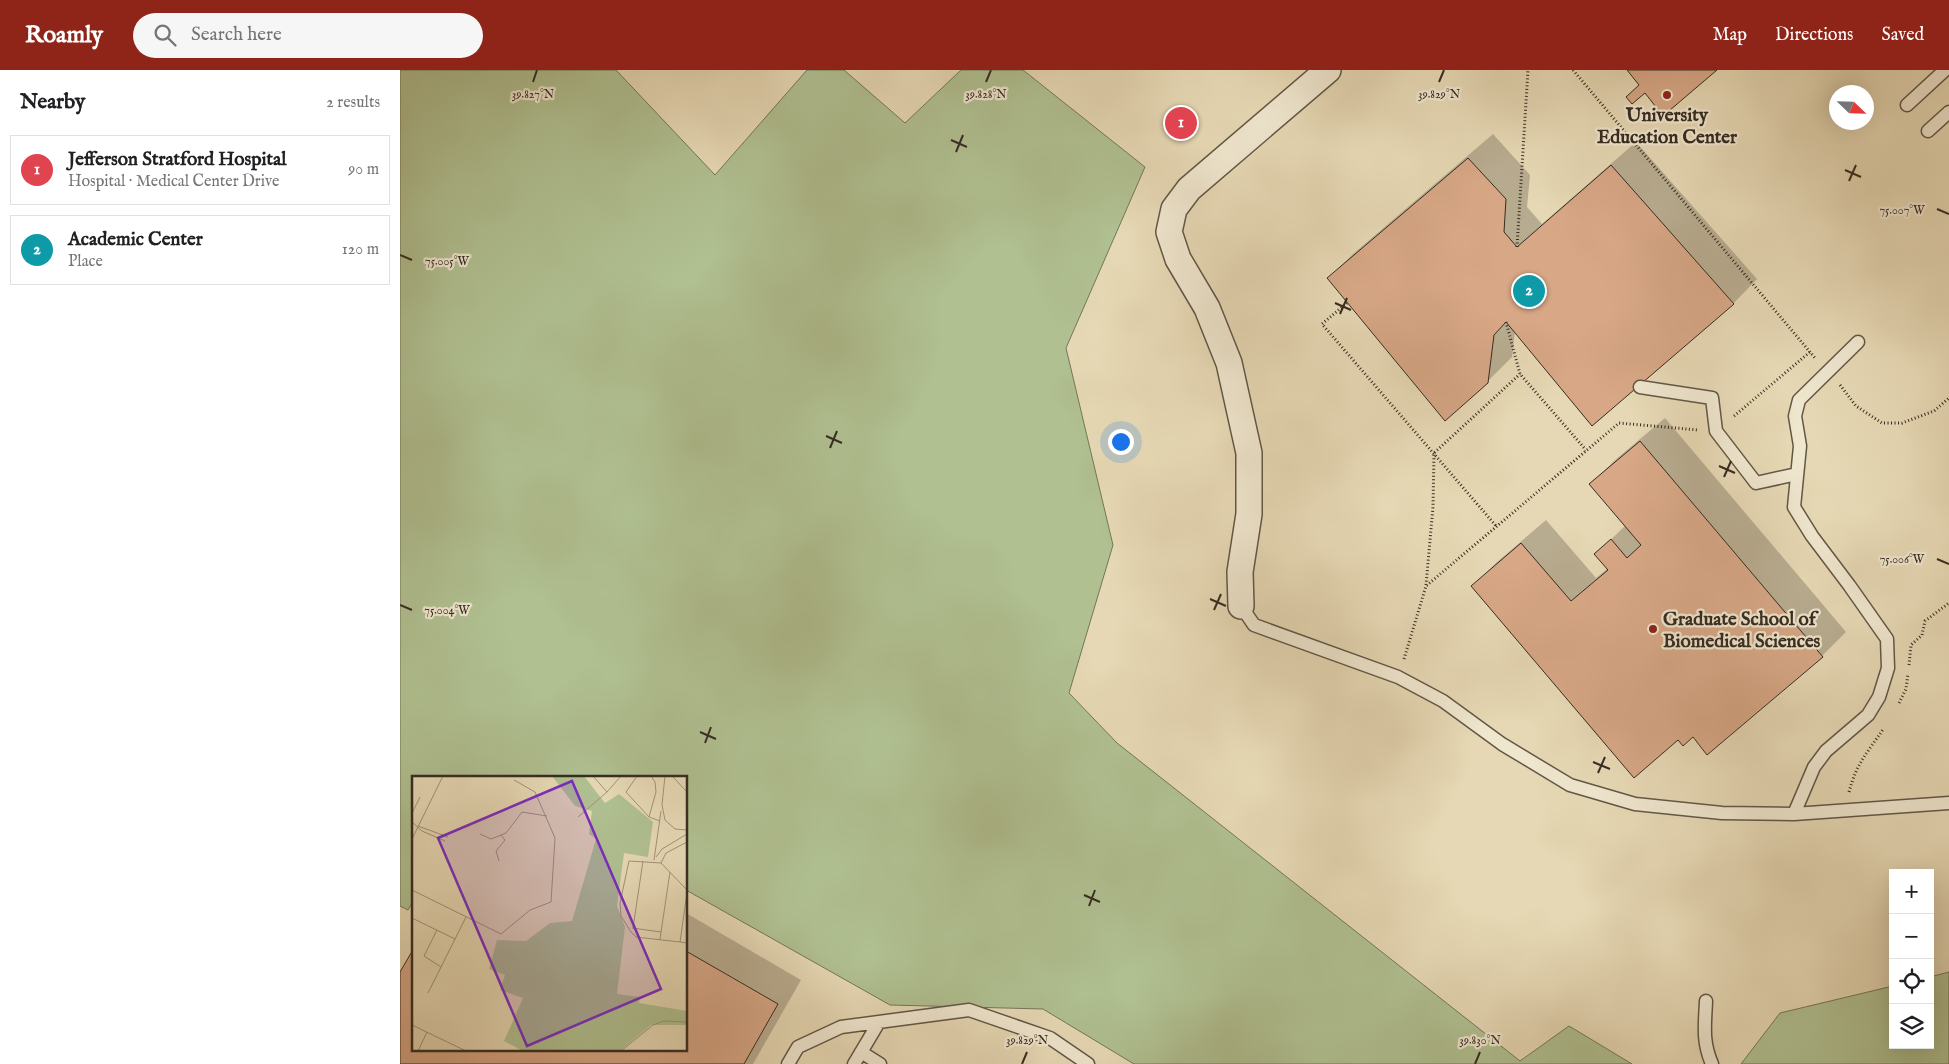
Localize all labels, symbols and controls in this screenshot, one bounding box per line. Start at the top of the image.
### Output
search box [133,13,483,58]
text: Roamly [25,20,103,51]
icon: search [151,21,179,49]
text: Search here [191,23,282,47]
text: Map [1713,24,1747,47]
text: Directions [1775,24,1853,47]
text: Saved [1881,24,1924,47]
north arrow [1829,85,1874,130]
text: 39.827°N [512,87,555,102]
text: 39.828°N [965,87,1007,102]
text: 39.829°N [1418,87,1461,102]
text: Nearby [20,89,85,116]
marker: University Education Center [1661,89,1673,101]
text: 2 results [326,93,380,113]
pin: 1 [1165,104,1197,142]
place label: University Education Center [1597,104,1738,150]
text: Jefferson Stratford Hospital [68,148,286,172]
text: 1 [34,160,40,180]
text: 90 m [348,160,379,180]
text: Hospital · Medical Center Drive [68,172,279,192]
text: 75.007°W [1879,203,1925,218]
text: Academic Center [68,228,203,252]
text: 2 [33,240,41,260]
text: 120 m [342,240,379,260]
text: Place [68,252,103,272]
text: 75.005°W [425,254,470,269]
pin: 2 [1513,272,1545,310]
your location [1108,429,1134,455]
text: 75.006°W [1880,552,1925,567]
text: 75.004°W [424,603,470,618]
place label: Graduate School of Biomedical Sciences [1663,608,1821,654]
marker: Graduate School of Biomedical Sciences [1647,623,1659,635]
inset map [412,776,688,1052]
map controls [1889,869,1934,1049]
button: + [1889,869,1934,914]
button: − [1889,914,1934,959]
button: locate [1889,959,1934,1004]
button: layers [1889,1004,1934,1049]
text: 39.829°N [1006,1033,1049,1048]
text: 39.830°N [1459,1033,1501,1048]

